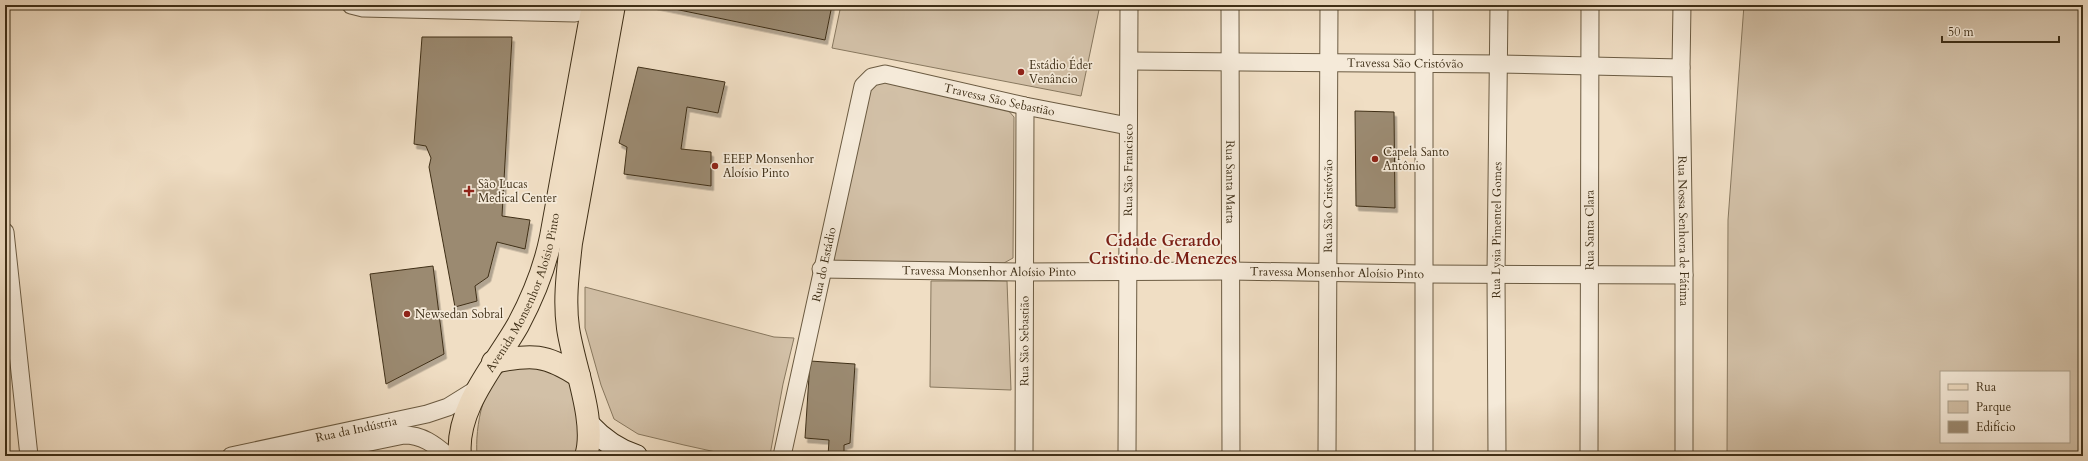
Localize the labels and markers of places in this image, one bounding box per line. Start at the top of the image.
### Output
place label: Estádio Éder Venâncio [1029,56,1093,87]
marker: Estádio Éder Venâncio [1016,67,1026,77]
place label: Capela Santo Antônio [1383,144,1449,174]
place label: EEEP Monsenhor Aloísio Pinto [723,151,815,181]
marker: Capela Santo Antônio [1370,154,1380,164]
marker: EEEP Monsenhor Aloísio Pinto [710,161,720,171]
place label: São Lucas Medical Center [478,176,557,206]
marker: São Lucas Medical Center [463,185,475,197]
place label: Newsedan Sobral [415,306,503,322]
marker: Newsedan Sobral [402,309,412,319]

